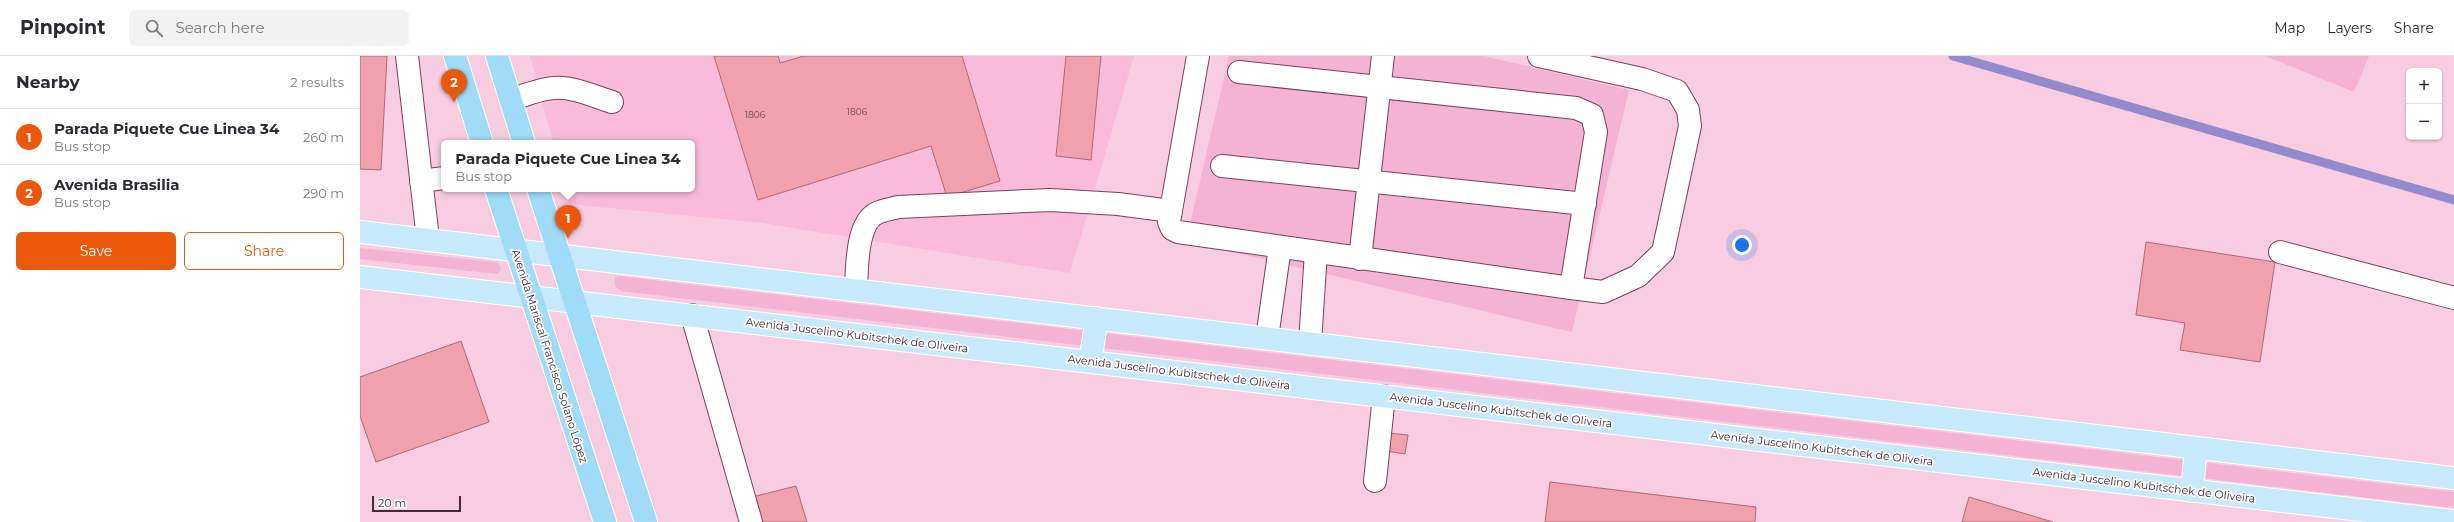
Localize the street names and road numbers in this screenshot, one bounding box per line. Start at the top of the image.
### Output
street label: Avenida Mariscal Francisco Solano López [509,247,591,465]
street label: Avenida Juscelino Kubitschek de Oliveira [745,314,969,356]
street label: Avenida Juscelino Kubitschek de Oliveira [1067,351,1291,393]
street label: Avenida Juscelino Kubitschek de Oliveira [1389,389,1613,431]
street label: Avenida Juscelino Kubitschek de Oliveira [1710,427,1934,469]
street label: Avenida Juscelino Kubitschek de Oliveira [2032,464,2256,506]

